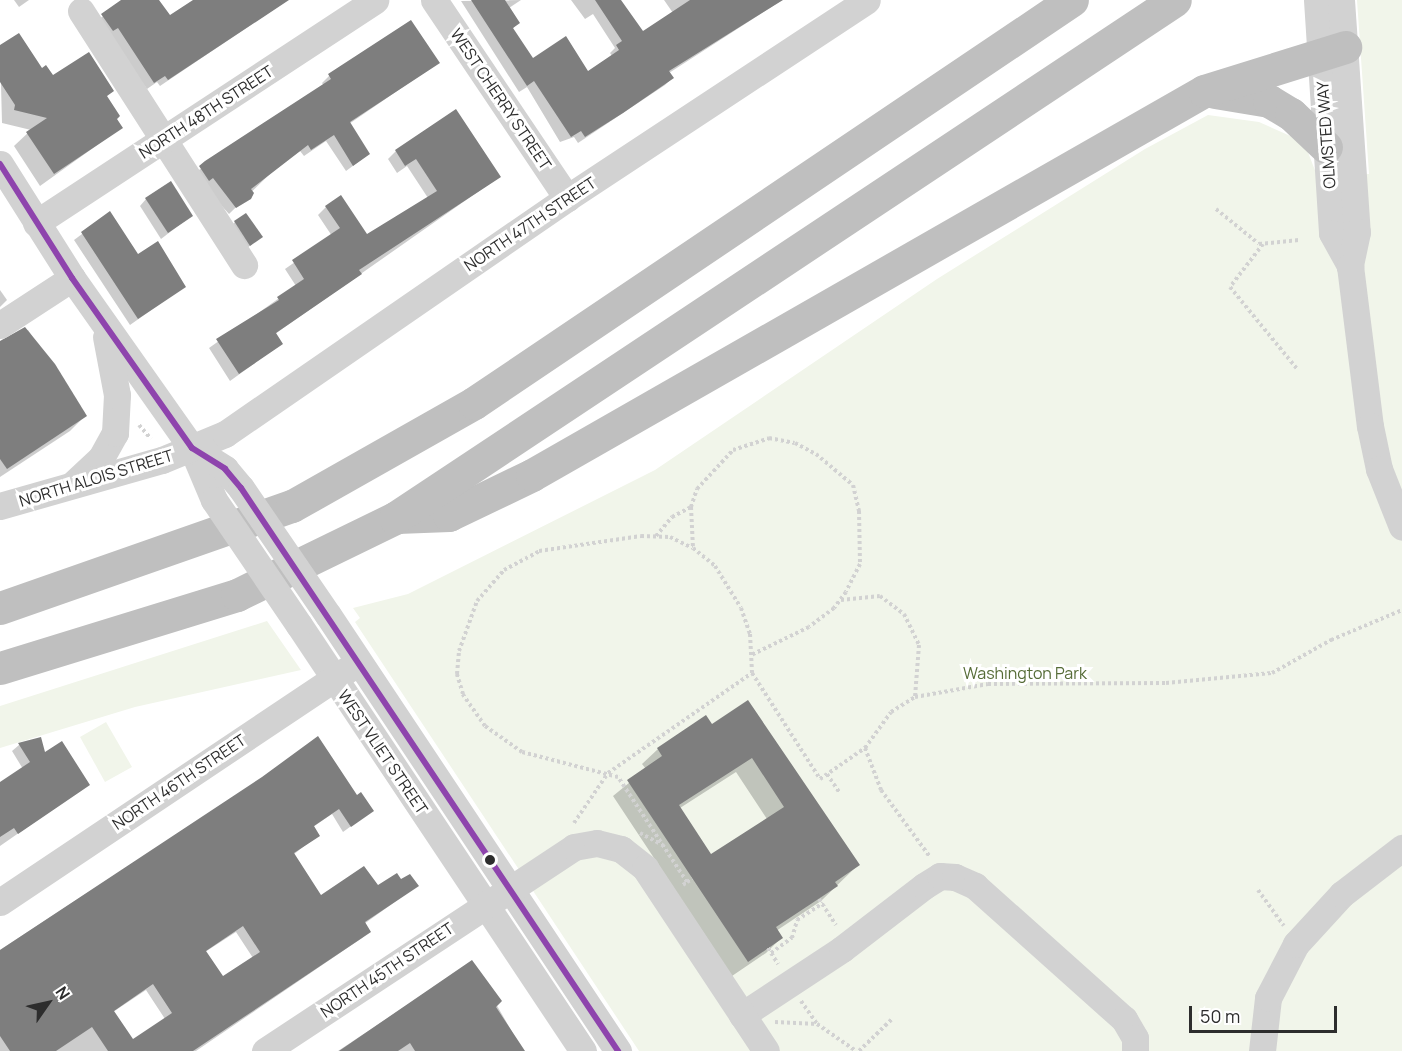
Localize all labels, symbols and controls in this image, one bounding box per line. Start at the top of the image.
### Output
street label: WEST CHERRY STREET [446,24,556,174]
street label: NORTH 48TH STREET [135,61,277,163]
street label: OLMSTED WAY [1313,81,1339,189]
street label: NORTH 47TH STREET [460,173,600,275]
street label: NORTH ALOIS STREET [17,445,175,511]
park label: Washington Park [963,663,1087,683]
street label: WEST VLIET STREET [334,686,432,818]
street label: NORTH 46TH STREET [109,730,249,834]
unlabelled marker [484,854,496,866]
street label: NORTH 45TH STREET [317,918,457,1022]
north arrow [18,973,78,1033]
text: N [51,982,75,1004]
scale bar [1192,994,1340,1032]
text: 50 m [1200,1004,1240,1028]

